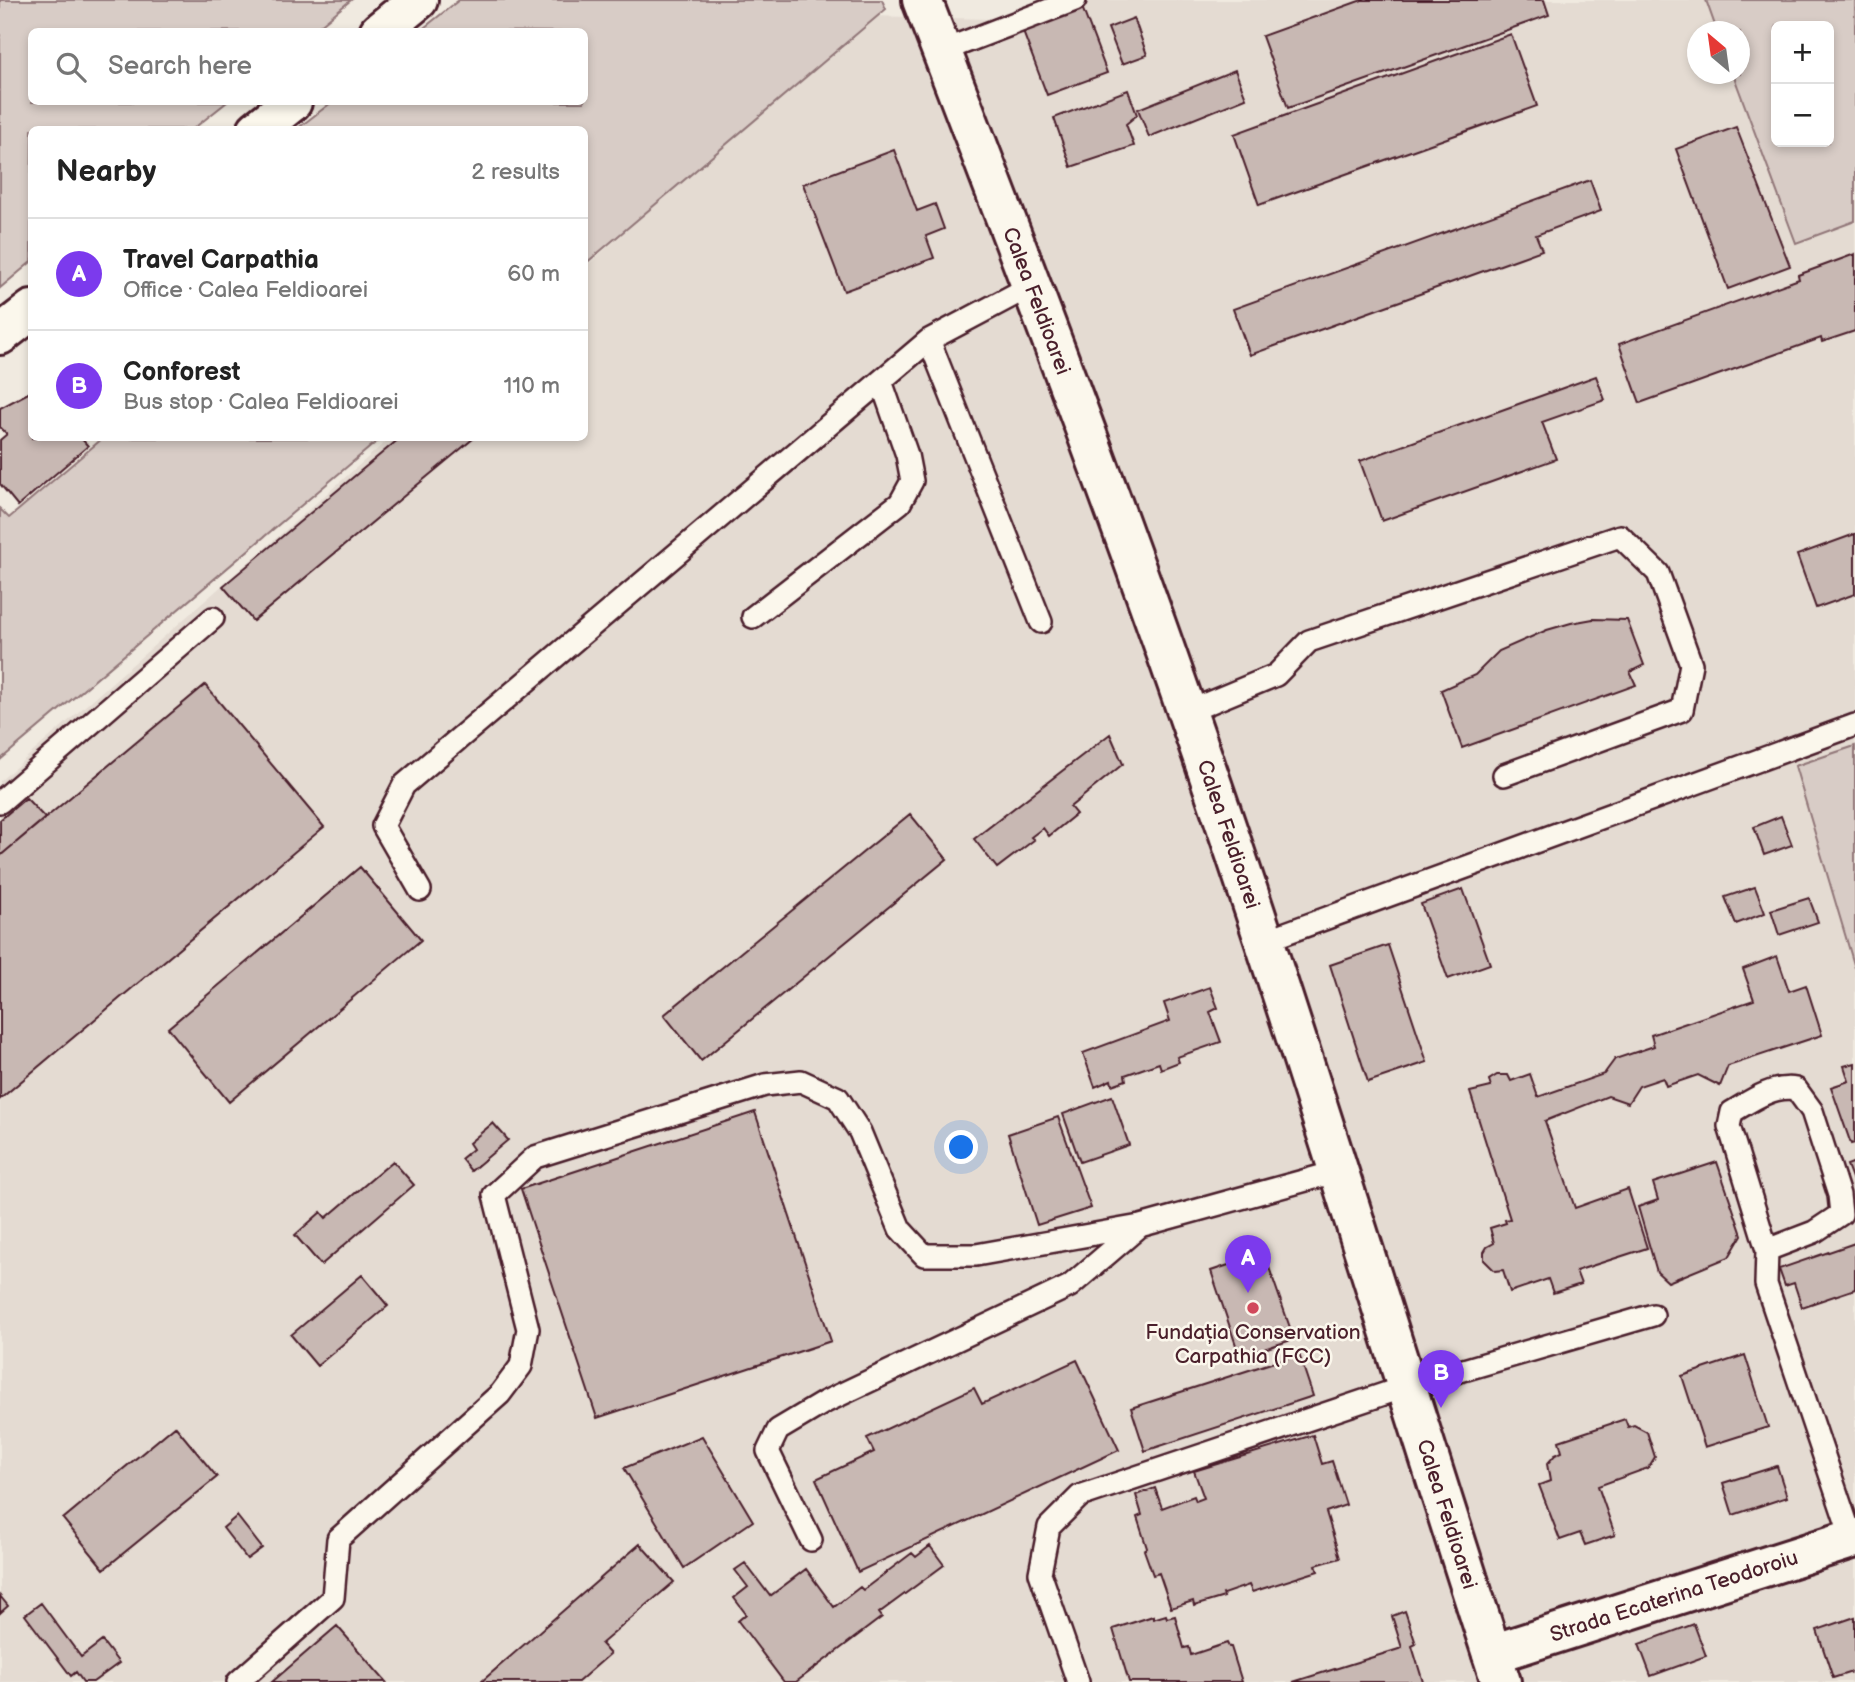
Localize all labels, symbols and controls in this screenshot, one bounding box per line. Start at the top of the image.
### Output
north arrow [1687,21,1750,84]
map controls [1771,21,1834,147]
button: + [1771,21,1834,84]
search box [28,28,588,105]
icon: search [52,48,90,86]
text: Search here [108,51,252,82]
button: − [1771,84,1834,147]
text: Nearby [56,154,156,190]
text: 2 results [471,158,560,186]
street label: Calea Feldioarei [997,224,1076,378]
text: Travel Carpathia [123,245,319,276]
text: A [72,260,86,288]
text: 60 m [507,260,560,288]
text: Office · Calea Feldioarei [123,276,368,304]
text: Conforest [123,357,241,388]
text: B [71,372,87,400]
text: 110 m [503,372,560,400]
text: Bus stop · Calea Feldioarei [123,388,399,416]
street label: Calea Feldioarei [1192,757,1265,912]
your location [944,1130,978,1164]
pin: A [1225,1235,1271,1293]
marker: Fundația Conservation Carpathia (FCC) [1245,1300,1261,1316]
place label: Fundația Conservation Carpathia (FCC) [1145,1320,1361,1369]
pin: B [1418,1350,1464,1408]
street label: Calea Feldioarei [1411,1436,1482,1592]
street label: Strada Ecaterina Teodoroiu [1547,1545,1801,1648]

